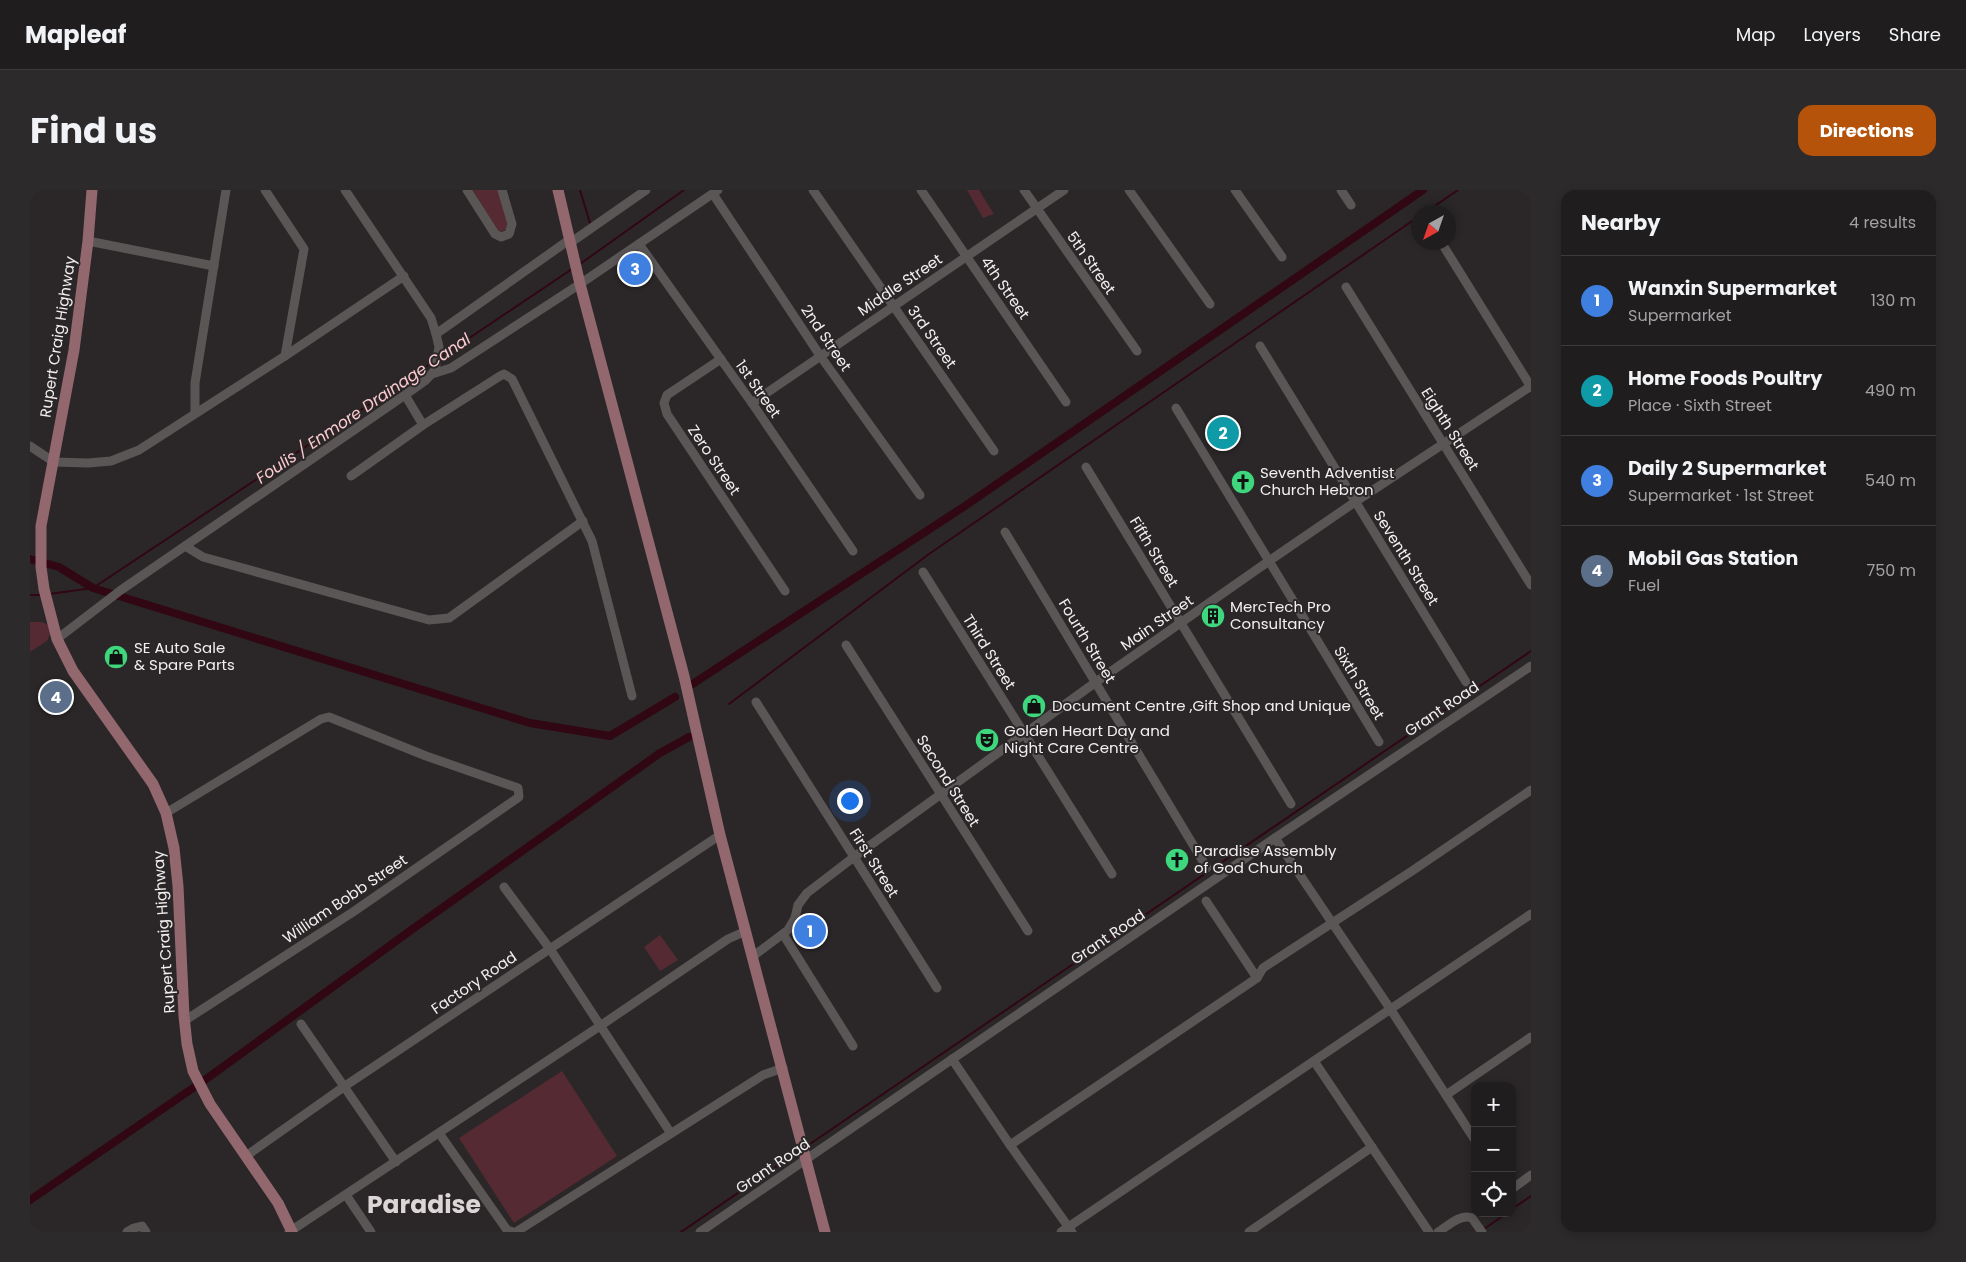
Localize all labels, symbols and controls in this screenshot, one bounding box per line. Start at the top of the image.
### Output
text: Mapleaf [25,18,126,51]
text: Map [1736,22,1776,47]
text: Layers [1804,22,1861,47]
text: Share [1889,22,1941,47]
button: Directions [1798,105,1936,156]
text: Find us [30,106,157,155]
north arrow [1411,205,1456,250]
text: Nearby [1581,208,1661,237]
text: 4 results [1849,211,1916,234]
street label: 5th Street [1062,227,1121,298]
street label: Middle Street [853,249,946,321]
pin: 3 [619,250,651,288]
street label: 4th Street [976,252,1035,323]
street label: Rupert Craig Highway [34,254,81,419]
text: Wanxin Supermarket [1628,275,1837,302]
text: 1 [1594,289,1600,312]
text: 130 m [1871,289,1916,312]
street label: 2nd Street [796,300,856,375]
street label: 3rd Street [903,301,962,372]
text: Supermarket [1628,304,1732,327]
water label: Foulis / Enmore Drainage Canal [251,328,475,489]
street label: 1st Street [731,356,786,422]
text: Home Foods Poultry [1628,365,1822,392]
text: 2 [1592,379,1602,402]
text: 490 m [1865,379,1916,402]
street label: Eighth Street [1417,383,1484,474]
text: Place · Sixth Street [1628,394,1772,417]
pin: 2 [1207,414,1239,452]
street label: Zero Street [683,420,746,499]
text: Daily 2 Supermarket [1628,455,1826,482]
place label: Seventh Adventist Church Hebron [1260,462,1395,500]
church icon: Seventh Adventist Church Hebron [1230,469,1256,495]
text: 3 [1592,469,1602,492]
text: 540 m [1865,469,1916,492]
text: Supermarket · 1st Street [1628,484,1814,507]
street label: Seventh Street [1369,506,1444,609]
street label: Fifth Street [1125,512,1184,591]
text: Mobil Gas Station [1628,545,1798,572]
text: 4 [1592,559,1602,582]
text: 750 m [1866,559,1916,582]
text: Fuel [1628,574,1660,597]
street label: Main Street [1116,590,1197,655]
street label: Fourth Street [1054,594,1121,687]
place label: MercTech Pro Consultancy [1230,596,1331,634]
building icon: MercTech Pro Consultancy [1200,603,1226,629]
street label: Third Street [958,610,1021,693]
place label: SE Auto Sale & Spare Parts [134,637,235,675]
street label: Sixth Street [1329,642,1390,724]
shop icon: SE Auto Sale & Spare Parts [103,644,129,670]
street label: Grant Road [1400,676,1483,741]
pin: 4 [40,678,72,716]
shop icon: Document Centre ,Gift Shop and Unique [1021,693,1047,719]
place label: Document Centre ,Gift Shop and Unique [1052,695,1351,716]
place label: Golden Heart Day and Night Care Centre [1004,720,1170,758]
theatre icon: Golden Heart Day and Night Care Centre [974,727,1000,753]
street label: Second Street [912,731,985,831]
your location [837,788,863,814]
street label: First Street [845,824,904,901]
place label: Paradise Assembly of God Church [1194,840,1337,878]
church icon: Paradise Assembly of God Church [1164,847,1190,873]
street label: Rupert Craig Highway [147,849,180,1014]
street label: William Bobb Street [278,849,411,948]
street label: Grant Road [1066,904,1149,969]
pin: 1 [794,912,826,950]
street label: Factory Road [427,946,521,1019]
map controls [1471,1082,1516,1217]
button: + [1471,1082,1516,1127]
button: − [1471,1127,1516,1172]
street label: Grant Road [731,1133,814,1198]
button: locate [1471,1172,1516,1217]
district label: Paradise [367,1187,481,1222]

